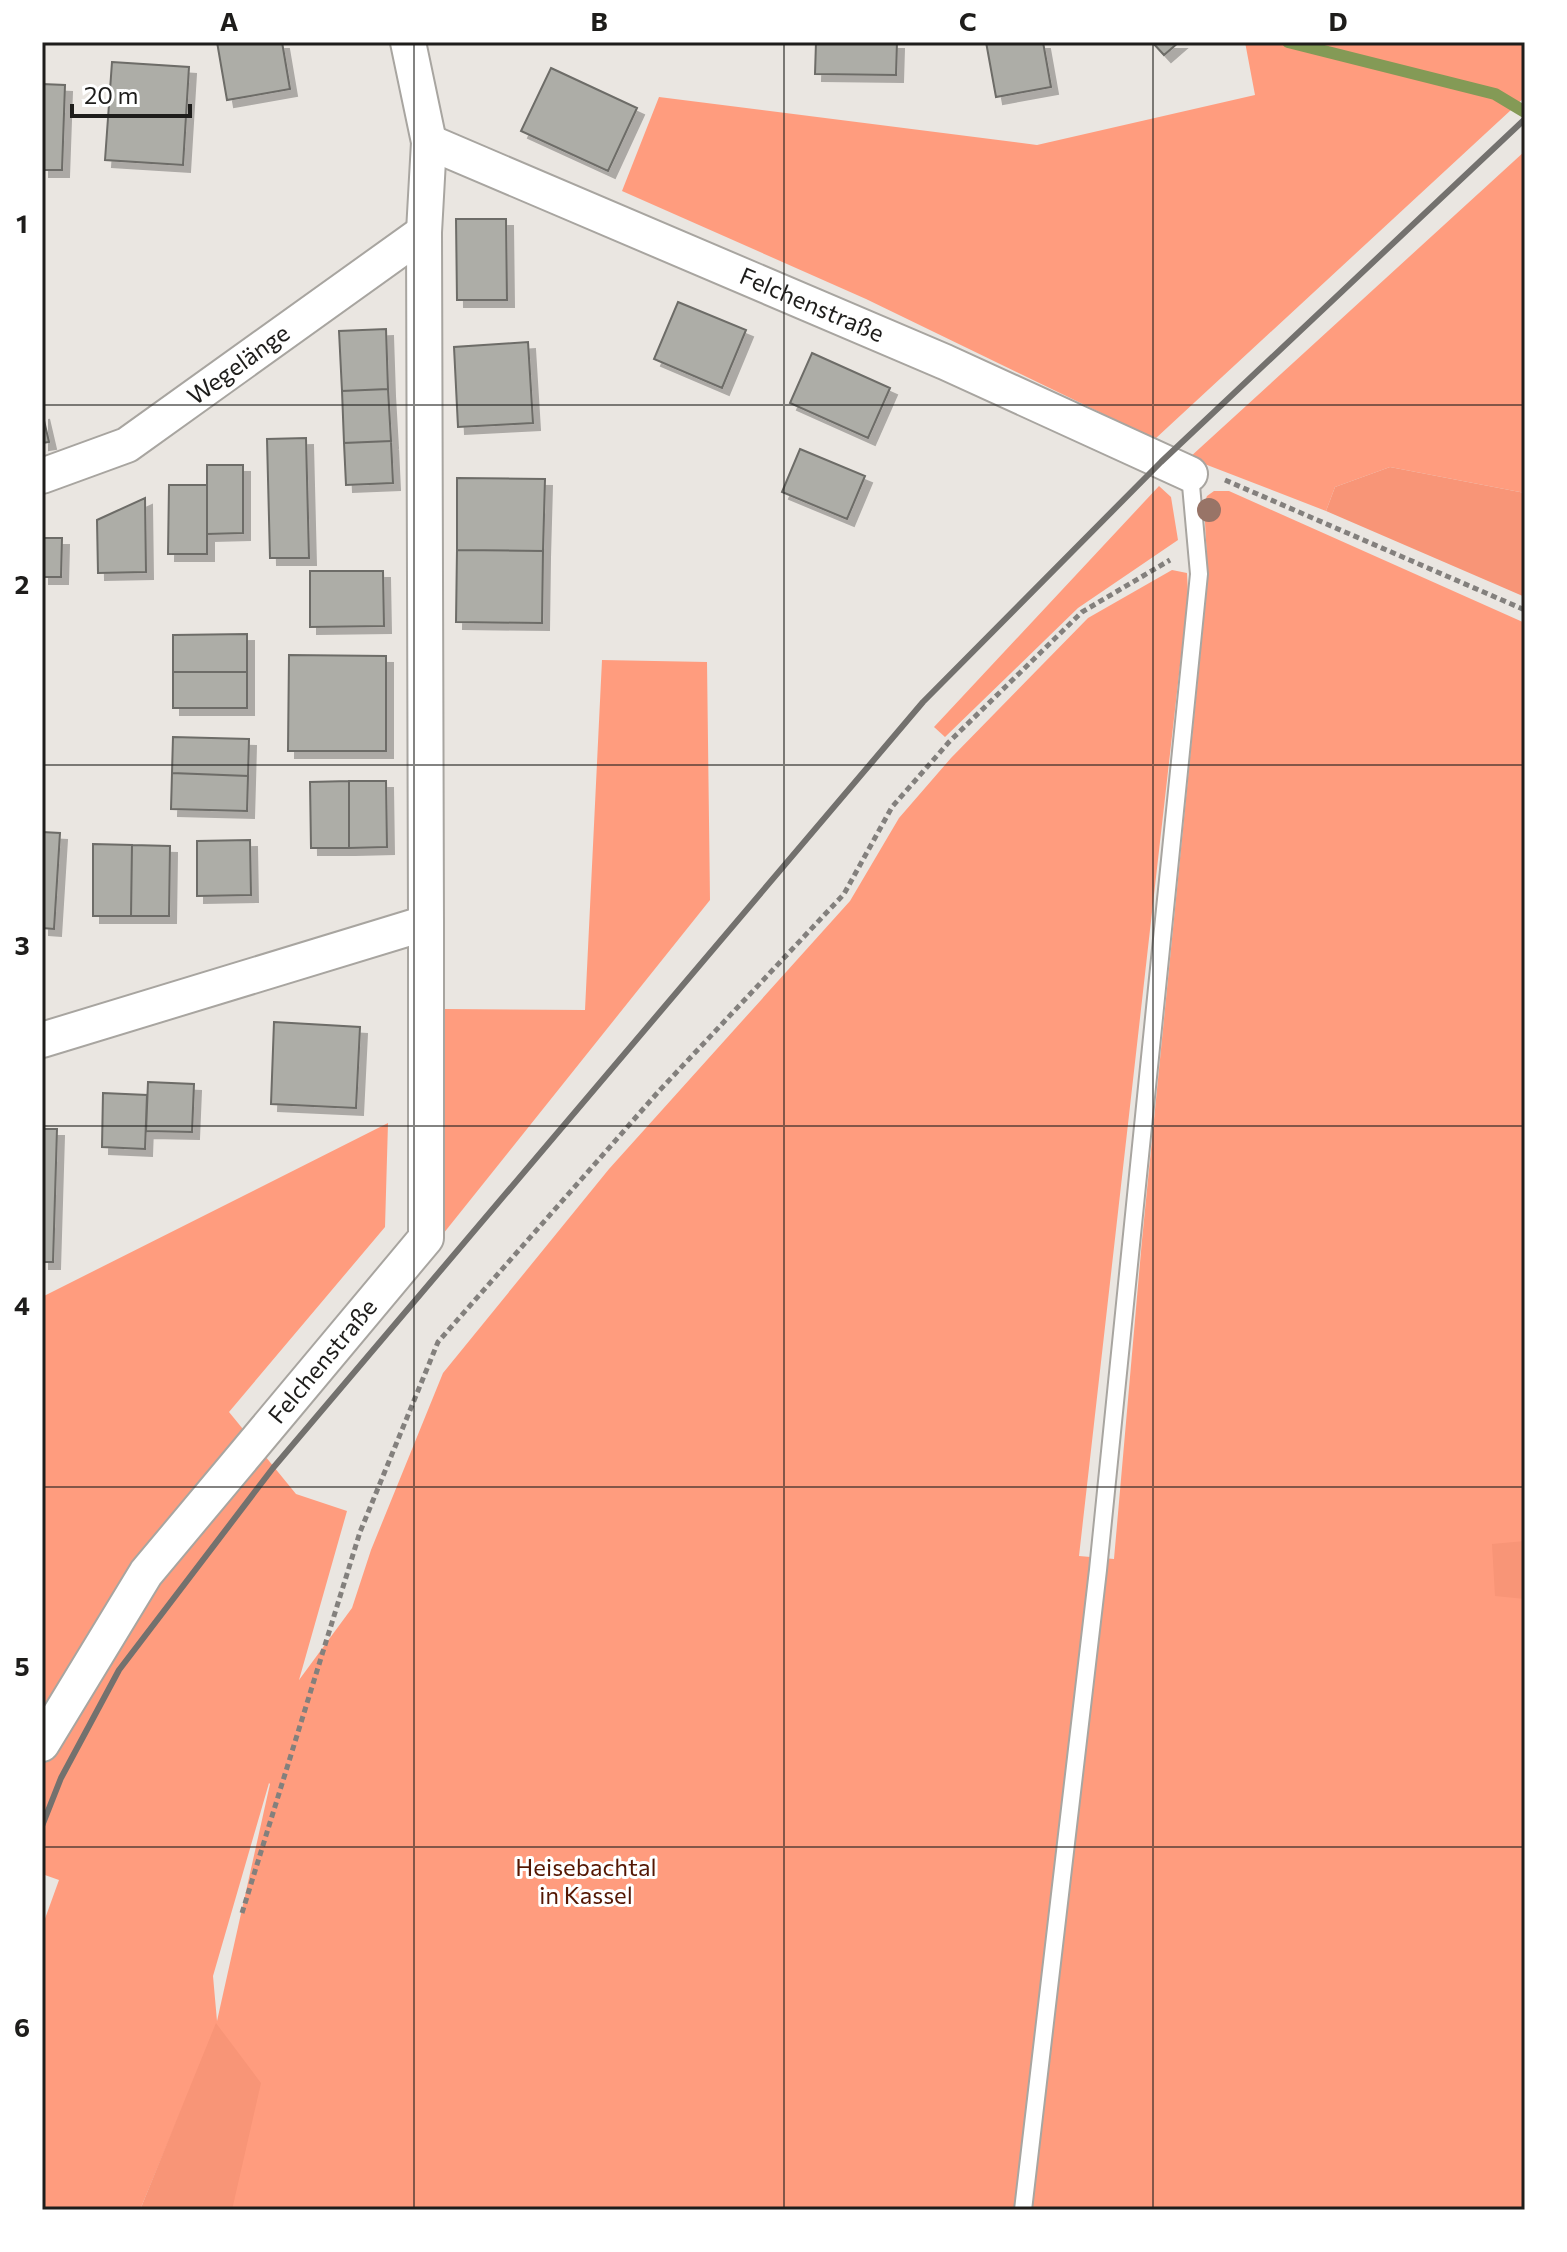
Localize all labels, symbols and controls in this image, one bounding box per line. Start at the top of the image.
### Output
text: A [220,5,239,36]
text: B [590,5,608,36]
text: C [959,5,977,36]
text: D [1328,5,1348,36]
scale bar [72,68,190,118]
text: 20 m [84,80,138,109]
text: 1 [16,207,28,238]
street label: Felchenstraße [736,260,889,347]
street label: Wegelänge [181,317,295,410]
text: 2 [15,568,29,599]
text: 3 [14,929,30,960]
text: 4 [14,1289,30,1320]
street label: Felchenstraße [261,1292,382,1429]
text: 5 [14,1650,30,1681]
park label: Heisebachtal in Kassel [515,1852,657,1909]
text: 6 [14,2011,30,2042]

